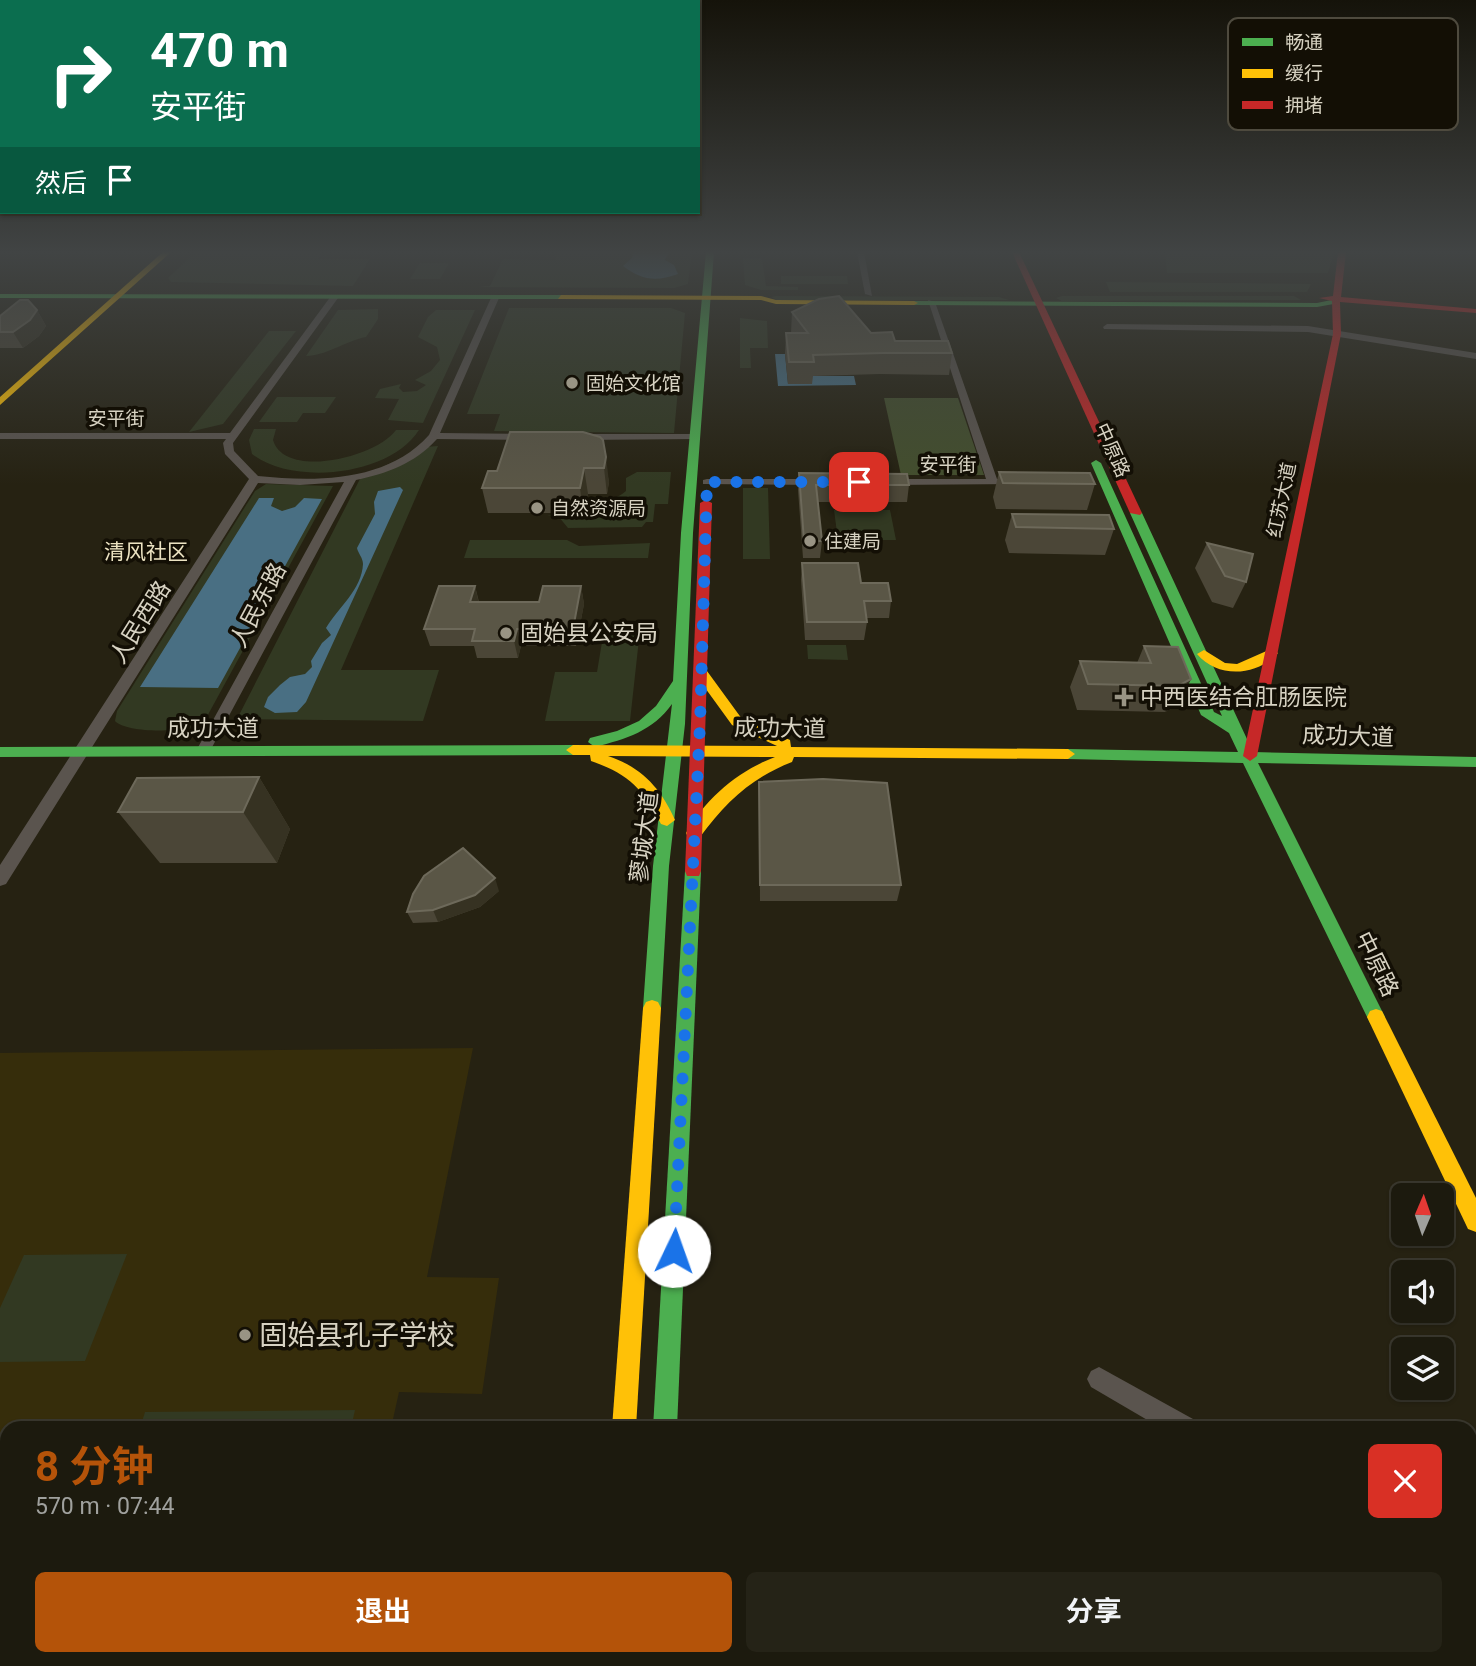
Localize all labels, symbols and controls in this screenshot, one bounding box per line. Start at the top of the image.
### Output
legend [1228,18,1458,130]
text: 470 m [150,22,289,79]
icon: right [35,28,126,119]
text: 畅通 [1285,31,1323,54]
text: 缓行 [1285,62,1323,85]
text: 安平街 [150,88,246,126]
text: 拥堵 [1285,94,1323,117]
icon: arrive [101,161,139,199]
text: 然后 [35,168,87,198]
place label: 固始文化馆 [586,372,681,395]
marker: 固始文化馆 [564,375,580,391]
street label: 安平街 [87,407,145,430]
street label: 中原路 [1090,419,1135,481]
pin [829,452,889,512]
street label: 安平街 [919,453,977,476]
street label: 红苏大道 [1262,461,1301,540]
icon: arrive [840,463,878,501]
place label: 自然资源局 [551,497,646,520]
marker: 自然资源局 [529,500,545,516]
place label: 住建局 [824,530,881,553]
marker: 住建局 [802,533,818,549]
district label: 清风社区 [104,540,188,564]
street label: 人民东路 [225,558,292,652]
street label: 人民西路 [105,576,176,668]
place label: 固始县公安局 [520,620,658,647]
marker: 固始县公安局 [498,625,514,641]
place label: 中西医结合肛肠医院 [1140,684,1347,711]
marker: 中西医结合肛肠医院 [1114,687,1134,707]
street label: 成功大道 [734,714,826,743]
street label: 成功大道 [167,715,259,742]
street label: 成功大道 [1302,721,1394,752]
street label: 蓼城大道 [625,790,664,884]
street label: 中原路 [1349,927,1404,1001]
north arrow [1391,1183,1454,1246]
map controls [1391,1183,1454,1400]
position arrow [637,1214,711,1288]
button: sound [1391,1260,1454,1323]
place label: 固始县孔子学校 [259,1319,455,1352]
marker: 固始县孔子学校 [237,1327,253,1343]
button: layers [1391,1337,1454,1400]
text: 8 分钟 [35,1442,154,1491]
button: close [1368,1444,1442,1518]
text: 570 m · 07:44 [35,1493,174,1520]
button: 退出 [35,1572,732,1652]
button: 分享 [746,1572,1442,1652]

